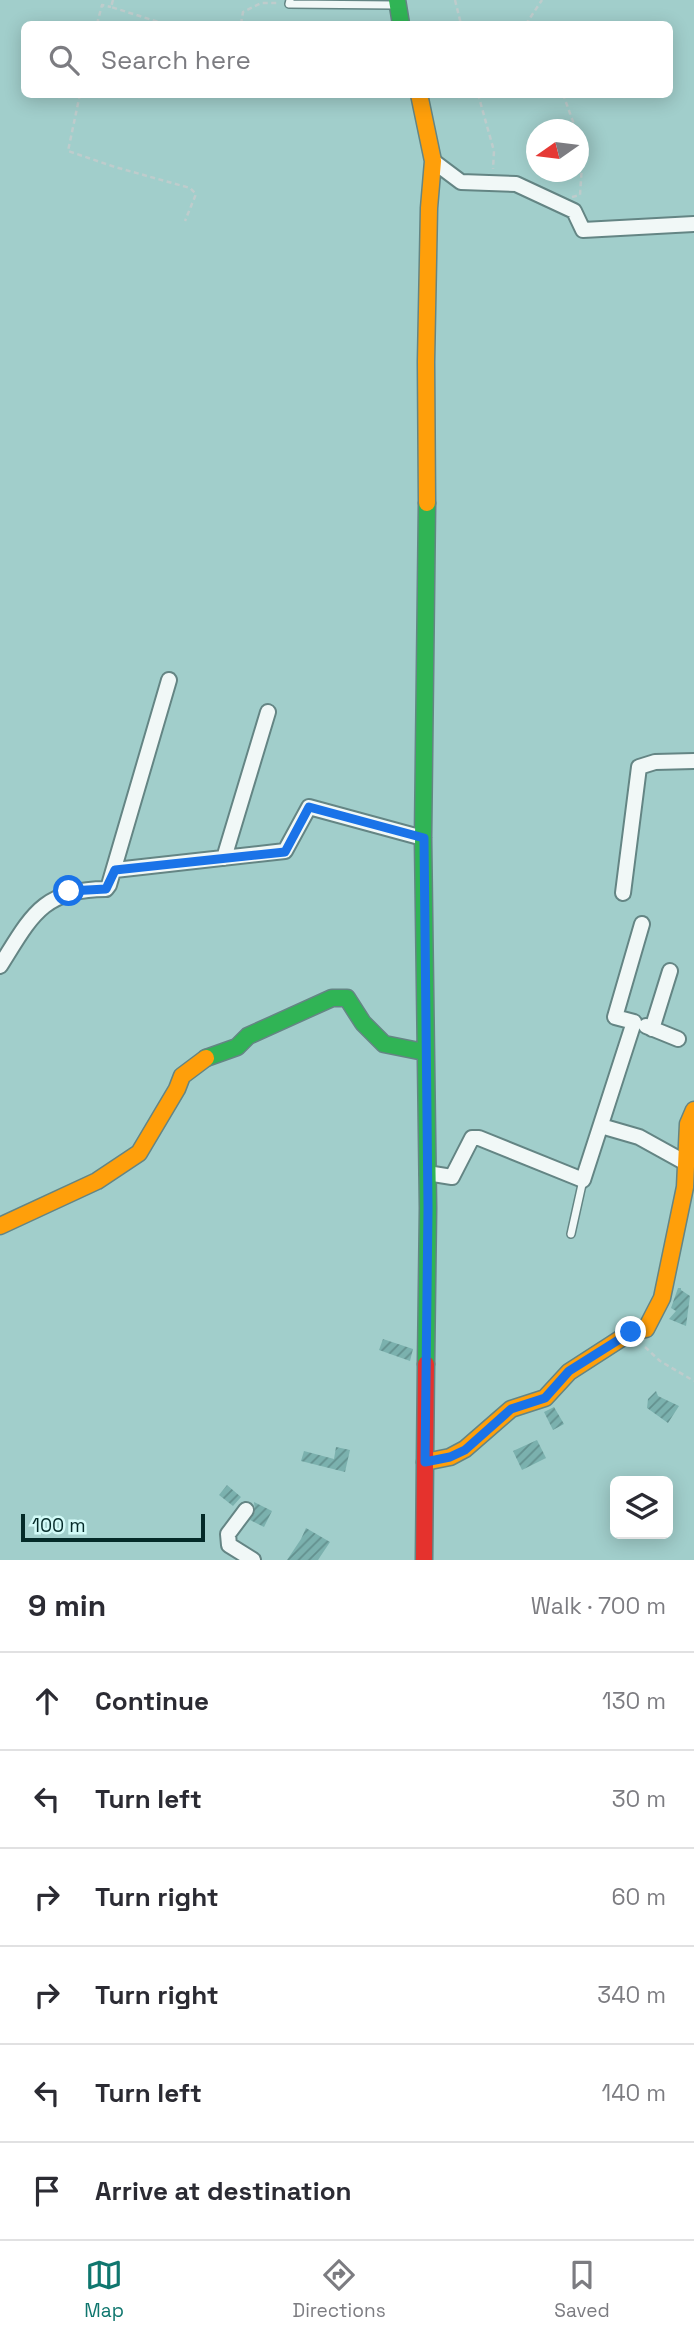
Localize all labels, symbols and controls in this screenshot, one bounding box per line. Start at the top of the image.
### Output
search box [21,21,673,98]
icon: search [45,41,83,79]
text: Search here [101,43,251,77]
north arrow [526,119,589,182]
route start [53,875,84,906]
route end [615,1316,646,1347]
map controls [610,1476,673,1539]
button: layers [610,1476,673,1539]
scale bar [21,1511,205,1543]
text: 100 m [32,1513,86,1538]
text: 9 min [28,1586,106,1625]
text: Walk · 700 m [531,1591,666,1621]
icon: ahead [28,1682,66,1720]
text: Continue [95,1684,209,1718]
text: 130 m [602,1686,666,1716]
icon: left [28,1780,66,1818]
text: Turn left [95,1782,202,1816]
text: 30 m [612,1784,666,1814]
icon: right [28,1878,66,1916]
text: Turn right [95,1880,219,1914]
text: 60 m [611,1882,666,1912]
icon: right [28,1976,66,2014]
text: Turn right [95,1978,219,2012]
text: 340 m [597,1980,666,2010]
icon: left [28,2074,66,2112]
text: Turn left [95,2076,202,2110]
text: 140 m [602,2078,666,2108]
icon: arrive [28,2172,66,2210]
text: Arrive at destination [95,2174,352,2208]
tab: Map [84,2256,124,2323]
tab: Directions [293,2256,386,2323]
tab: Saved [554,2256,610,2323]

